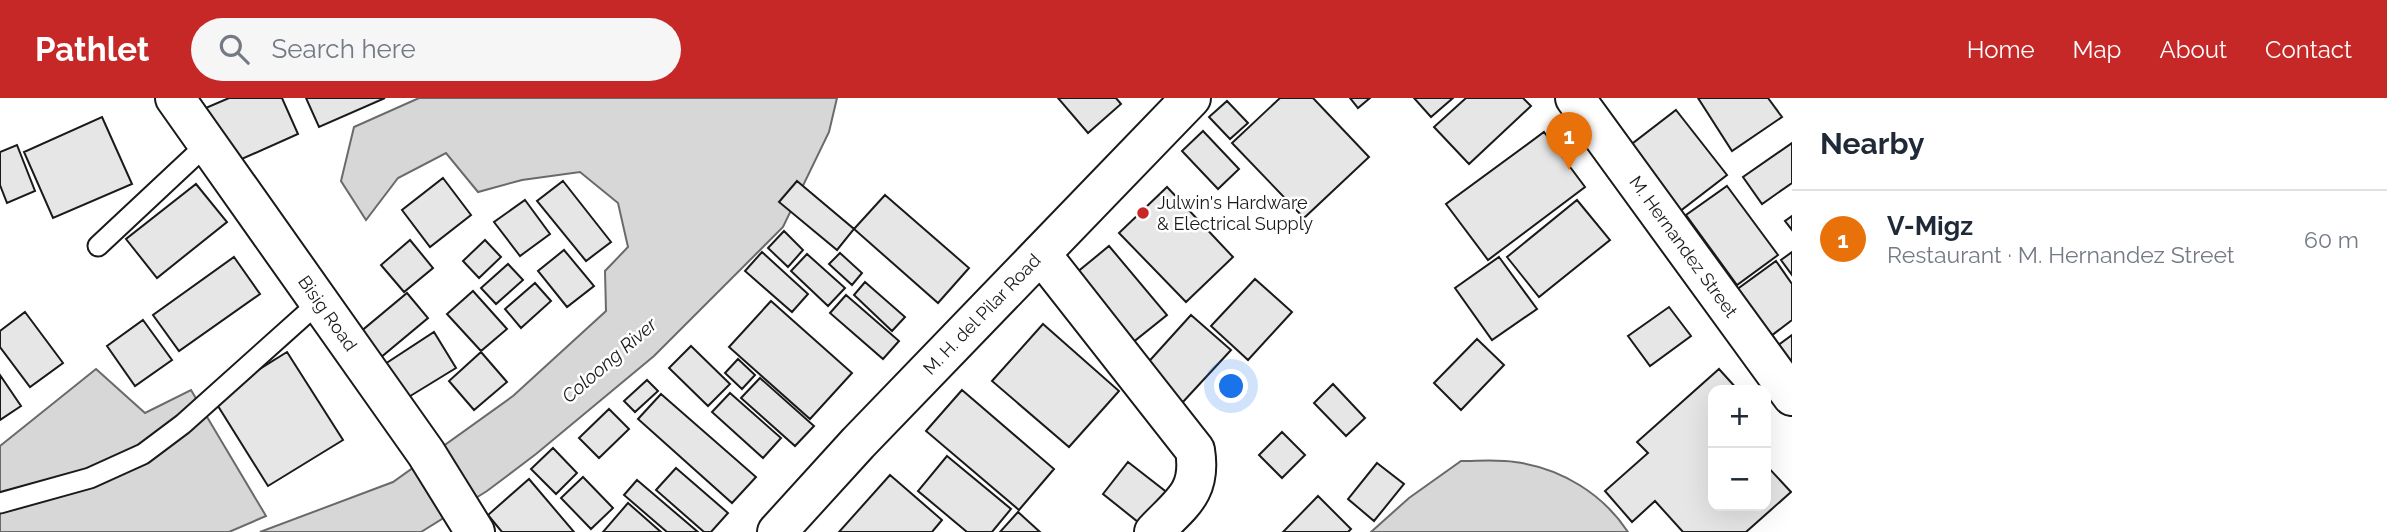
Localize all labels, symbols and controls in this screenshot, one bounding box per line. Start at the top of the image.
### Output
search box [191,18,681,81]
text: Pathlet [35,30,149,69]
icon: search [215,30,253,68]
text: Search here [271,34,416,64]
text: Home [1967,35,2035,64]
text: Map [2073,35,2121,64]
text: About [2159,35,2227,64]
text: Contact [2265,35,2352,64]
pin: 1 [1546,112,1592,170]
text: Nearby [1820,126,1924,161]
street label: M. Hernandez Street [1625,172,1742,321]
place label: Julwin's Hardware & Electrical Supply [1157,192,1313,234]
marker: Julwin's Hardware & Electrical Supply [1135,205,1151,221]
text: V-Migz [1887,211,1973,241]
text: 1 [1837,226,1849,253]
text: 60 m [2304,226,2359,253]
text: Restaurant · M. Hernandez Street [1887,241,2234,268]
street label: M. H. del Pilar Road [919,249,1045,379]
street label: Bisig Road [294,271,362,355]
water label: Coloong River [557,312,662,407]
your location [1214,369,1248,403]
map controls [1708,385,1771,511]
button: + [1708,385,1771,448]
button: − [1708,448,1771,511]

